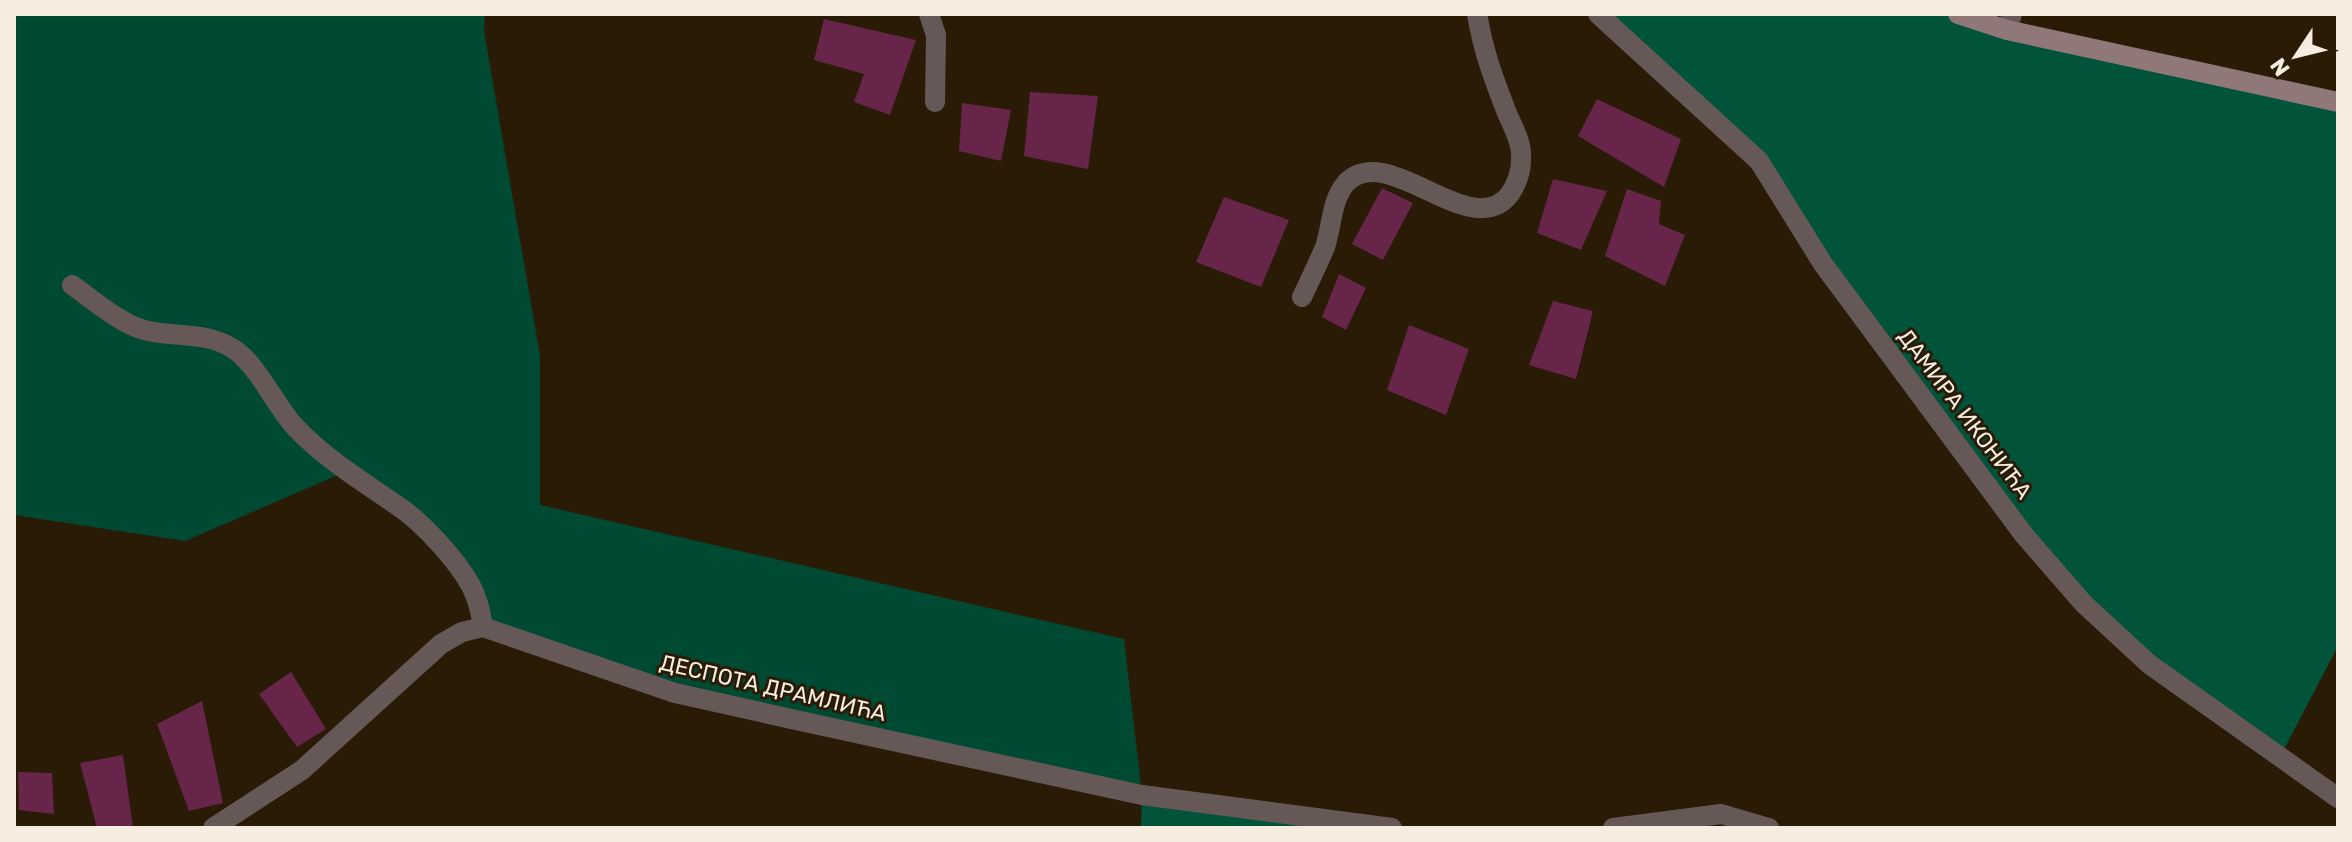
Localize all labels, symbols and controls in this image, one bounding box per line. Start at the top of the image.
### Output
north arrow [2256,16,2336,96]
text: N [2264,53,2296,81]
street label: ДАМИРА ИКОНИЋА [1892,324,2038,504]
street label: ДЕСПОТА ДРАМЛИЋА [657,649,889,727]

